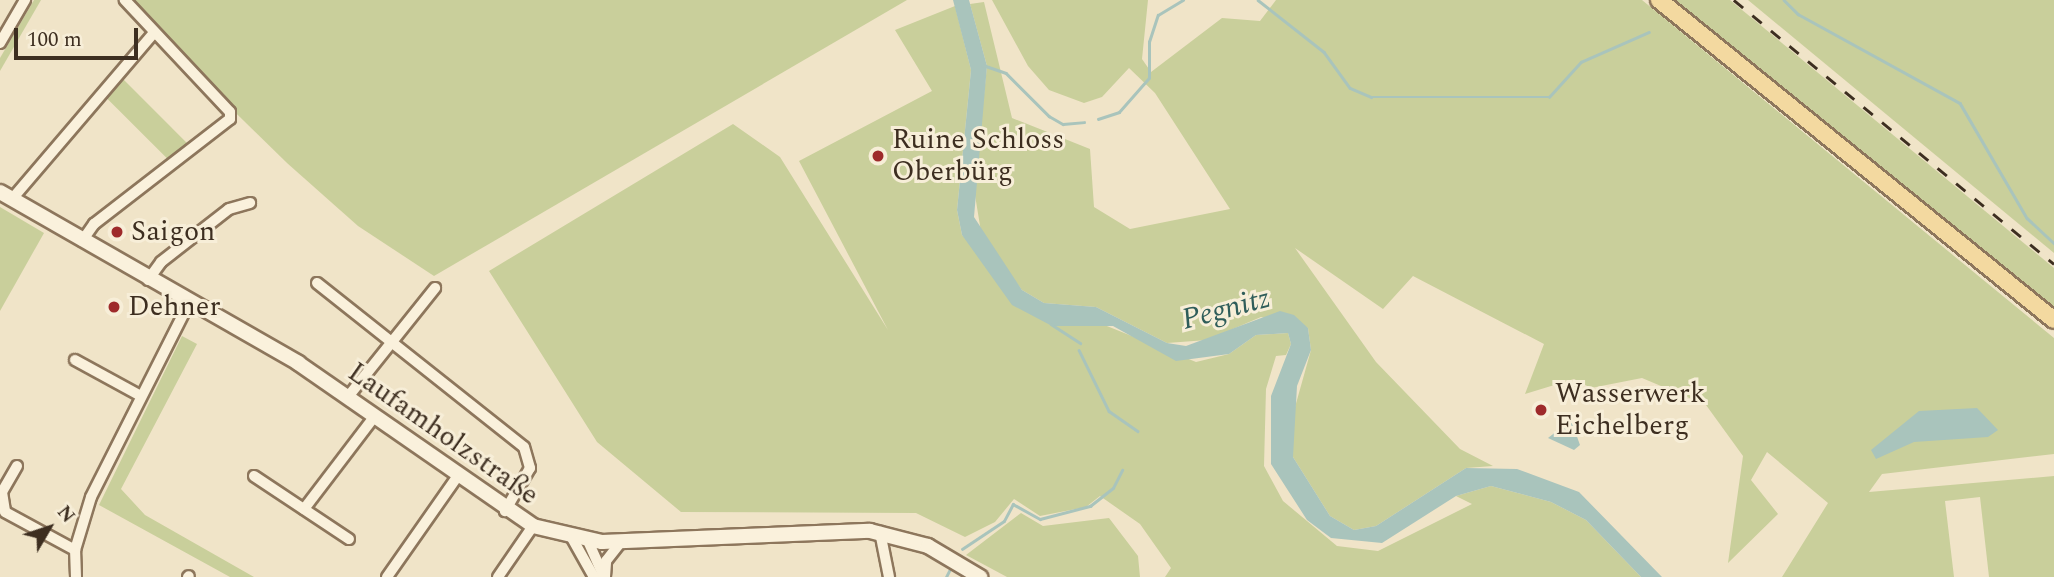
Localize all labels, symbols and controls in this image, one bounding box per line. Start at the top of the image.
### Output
scale bar [18,14,142,58]
text: 100 m [27,24,82,56]
place label: Ruine Schloss Oberbürg [892,123,1064,189]
marker: Ruine Schloss Oberbürg [870,148,886,164]
place label: Saigon [131,215,215,249]
marker: Saigon [109,224,125,240]
water label: Pegnitz [1178,280,1274,338]
place label: Dehner [128,290,221,324]
marker: Dehner [106,299,122,315]
street label: Laufamholzstraße [341,356,545,512]
place label: Wasserwerk Eichelberg [1555,377,1706,443]
marker: Wasserwerk Eichelberg [1533,402,1549,418]
north arrow [14,493,84,563]
text: N [50,499,82,530]

